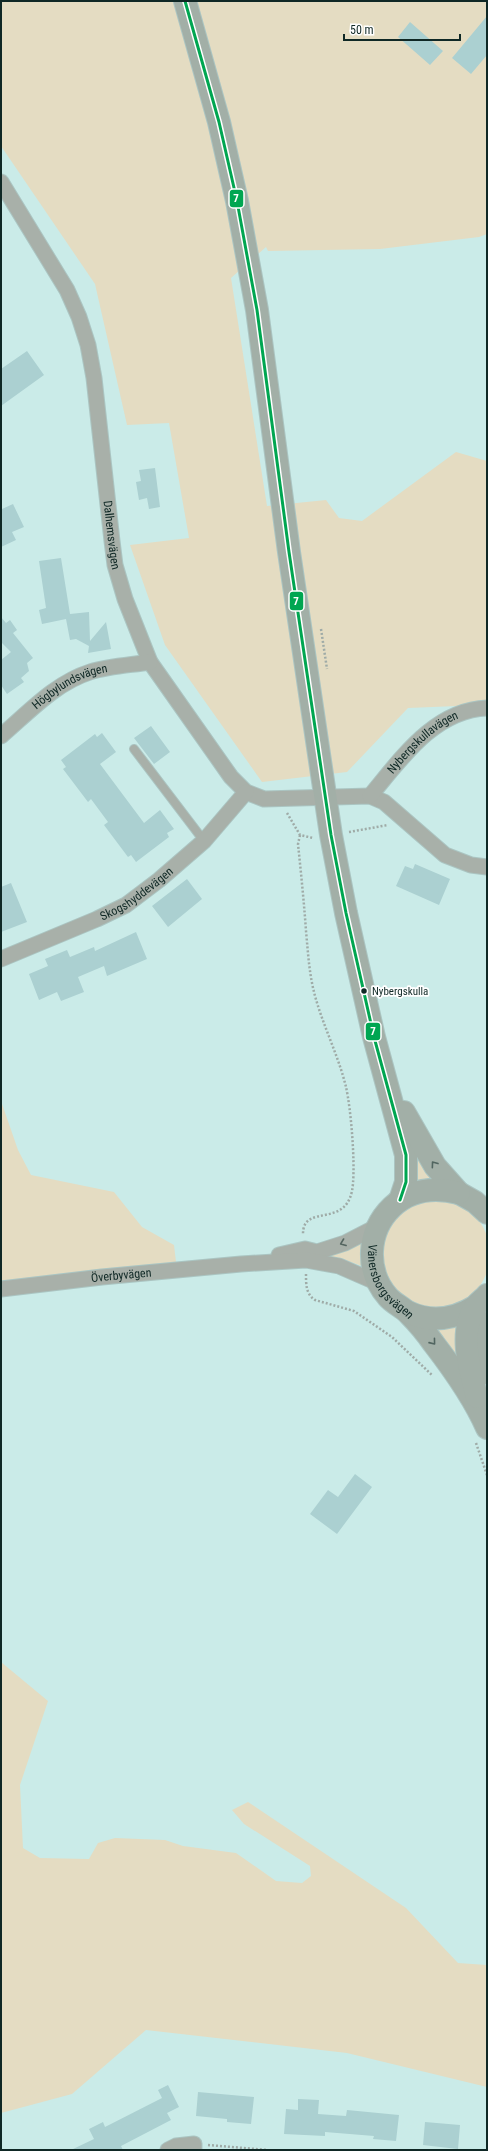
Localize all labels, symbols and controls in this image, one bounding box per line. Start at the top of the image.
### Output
scale bar [344,16,460,42]
text: 50 m [350,23,374,37]
line badge: 7 [229,189,244,208]
text: 7 [233,192,239,205]
street label: Dalhemsvägen [101,500,123,571]
line badge: 7 [289,591,304,611]
text: 7 [293,595,299,608]
street label: Högbylundsvägen [29,661,109,712]
street label: Nybergskullavägen [384,708,460,776]
street label: Skogshyddevägen [98,864,176,923]
place label: Nybergskulla [372,985,428,998]
marker: Nybergskulla [359,986,369,996]
line badge: 7 [365,1022,381,1041]
text: 7 [370,1025,376,1038]
one-way arrow [432,1161,439,1168]
one-way arrow [339,1239,346,1247]
street label: Vänersborgsvägen [365,1243,417,1322]
street label: Överbyvägen [90,1265,152,1285]
one-way arrow [428,1338,435,1345]

